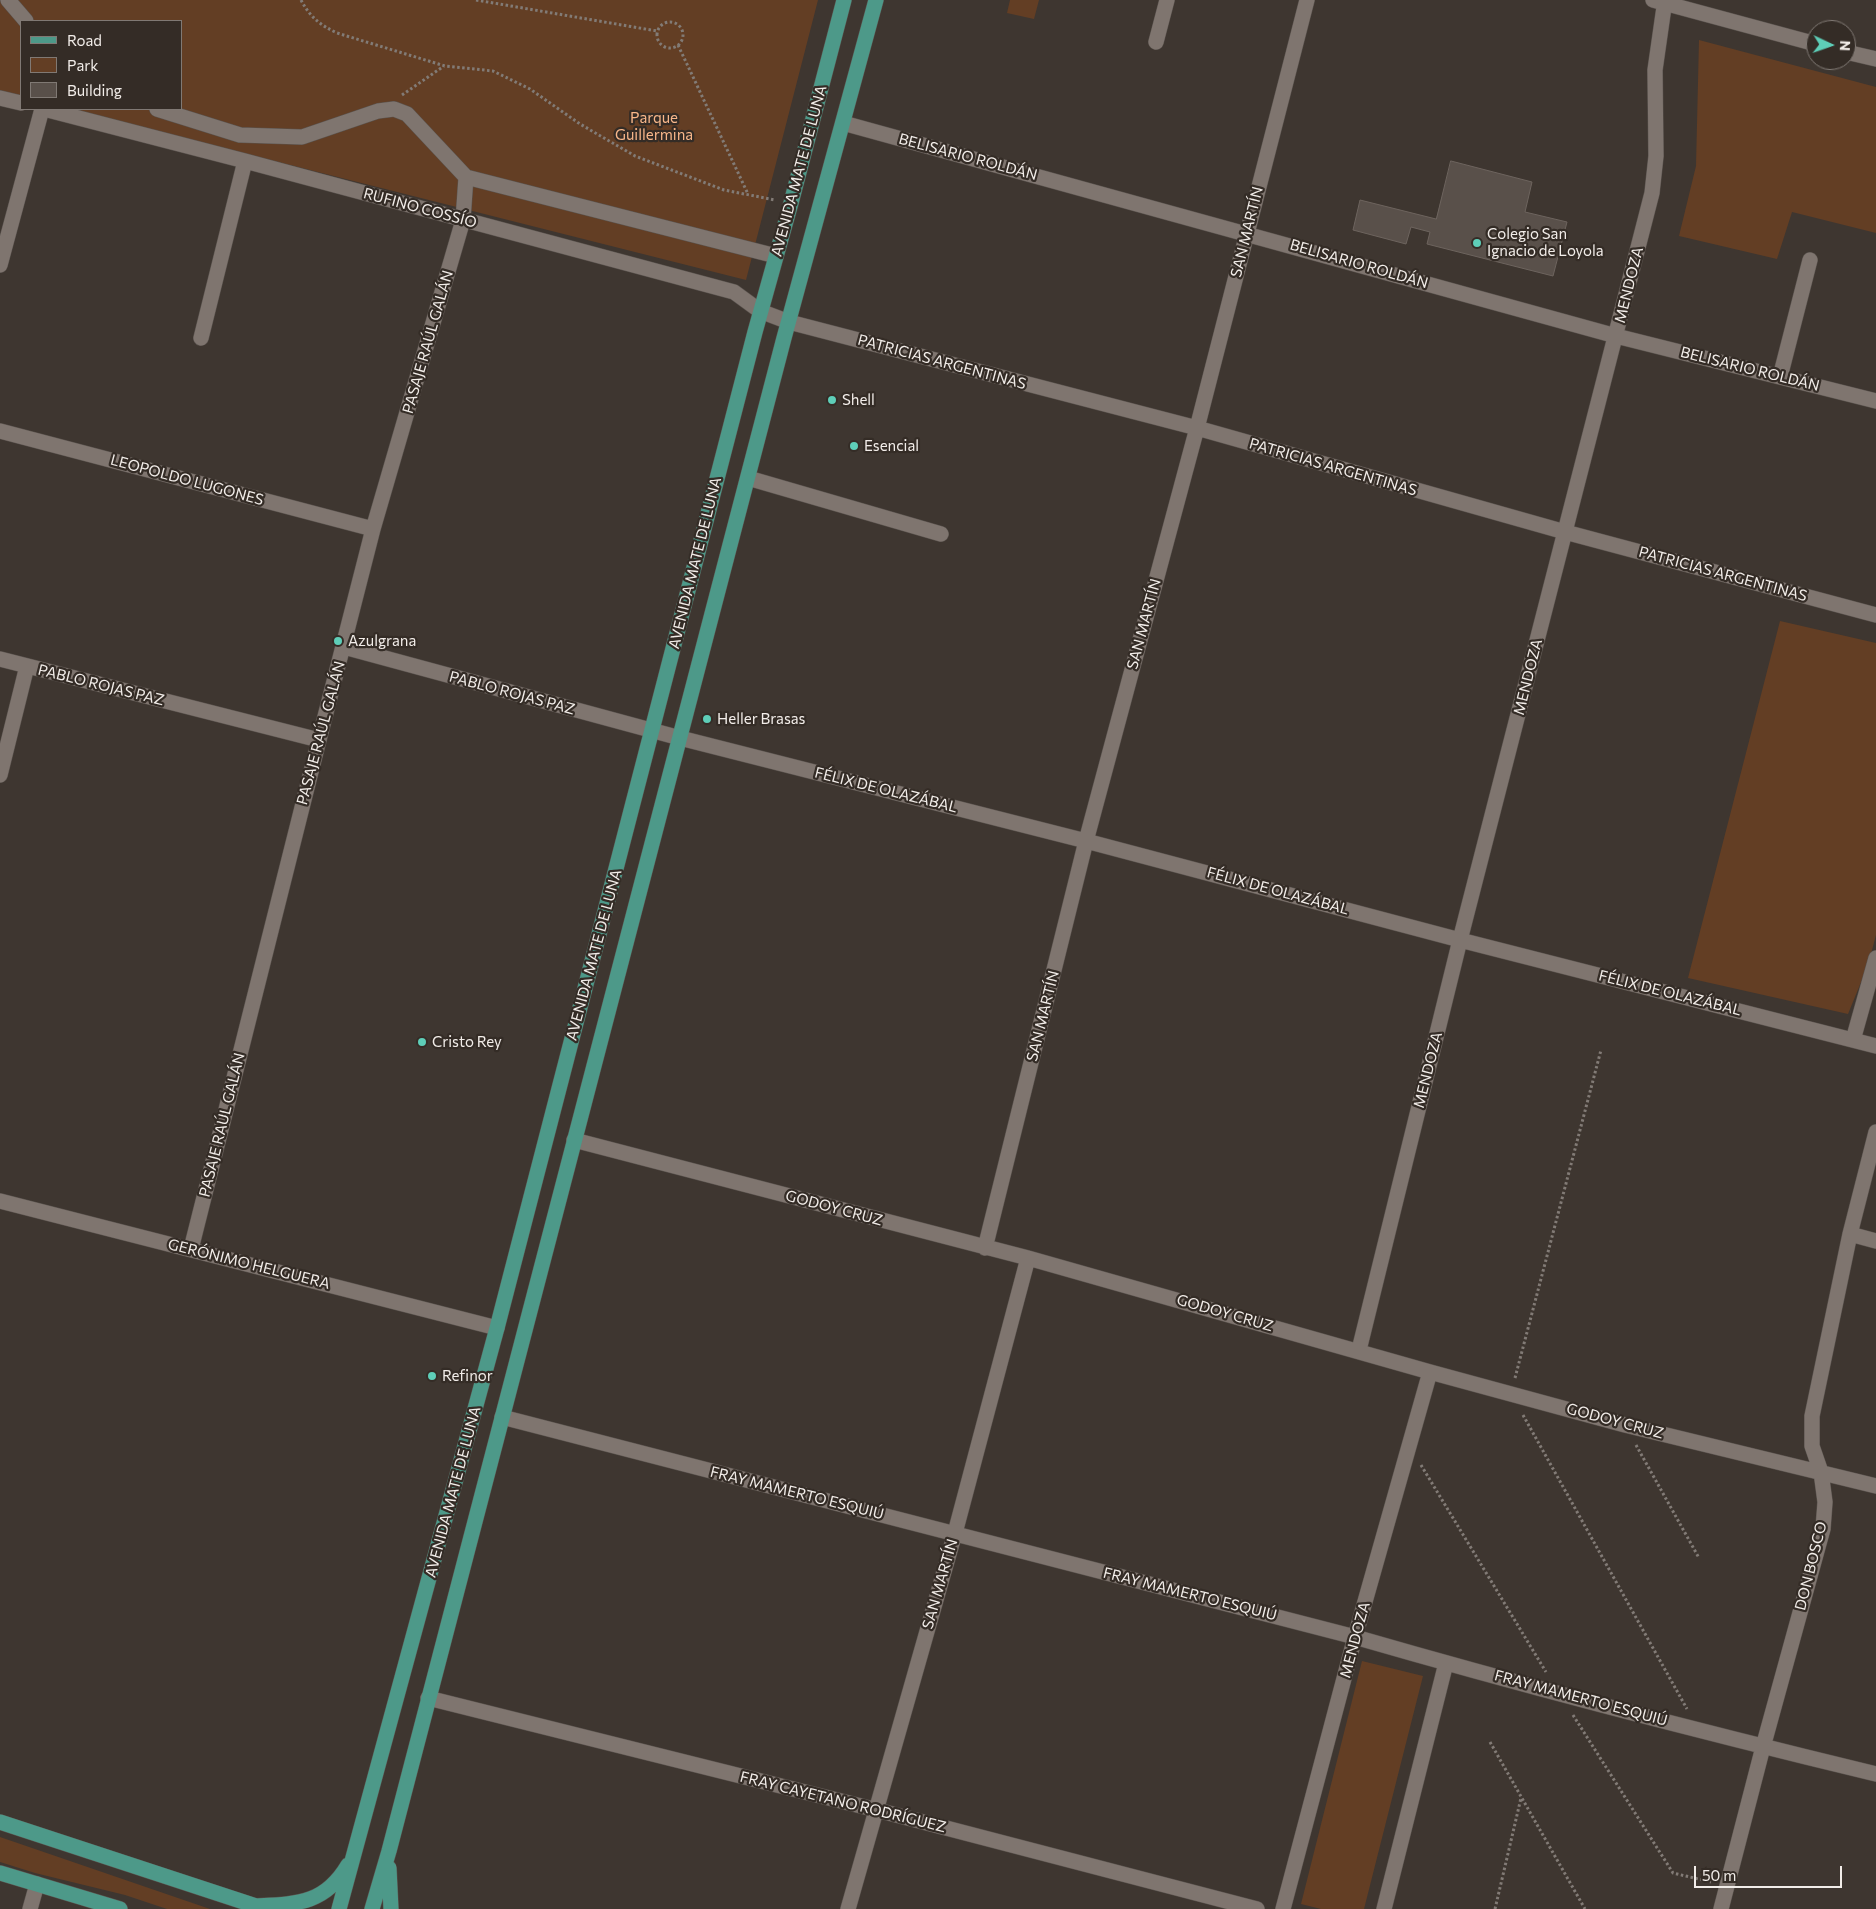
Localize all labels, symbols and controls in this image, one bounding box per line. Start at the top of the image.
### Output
legend [20,20,182,110]
north arrow [1806,20,1856,70]
text: Road [67,31,102,49]
text: N [1837,40,1854,51]
text: Park [67,56,98,74]
text: Building [67,81,122,99]
street label: AVENIDA MATE DE LUNA [767,83,831,259]
park label: Parque Guillermina [615,109,693,144]
street label: BELISARIO ROLDÁN [897,130,1039,184]
street label: RUFINO COSSÍO [361,184,479,232]
street label: SAN MARTÍN [1227,185,1267,279]
place label: Colegio San Ignacio de Loyola [1487,225,1604,260]
street label: BELISARIO ROLDÁN [1288,236,1430,292]
marker: Colegio San Ignacio de Loyola [1471,237,1483,249]
street label: MENDOZA [1611,245,1647,325]
street label: PASAJE RAÚL GALÁN [399,268,457,416]
street label: PATRICIAS ARGENTINAS [856,331,1028,393]
street label: BELISARIO ROLDÁN [1679,343,1821,395]
place label: Shell [842,391,875,409]
marker: Shell [826,394,838,406]
street label: PATRICIAS ARGENTINAS [1247,434,1419,500]
place label: Esencial [864,437,919,455]
marker: Esencial [848,440,860,452]
street label: LEOPOLDO LUGONES [108,451,266,509]
street label: AVENIDA MATE DE LUNA [665,475,725,651]
street label: PATRICIAS ARGENTINAS [1637,543,1809,605]
street label: SAN MARTÍN [1123,577,1165,671]
place label: Azulgrana [348,632,416,650]
marker: Azulgrana [332,635,344,647]
street label: MENDOZA [1510,637,1546,717]
street label: PASAJE RAÚL GALÁN [293,659,349,807]
street label: PABLO ROJAS PAZ [36,661,166,709]
street label: PABLO ROJAS PAZ [447,668,577,718]
place label: Heller Brasas [717,710,805,728]
marker: Heller Brasas [701,713,713,725]
street label: FÉLIX DE OLAZÁBAL [813,764,959,816]
street label: FÉLIX DE OLAZÁBAL [1205,863,1351,919]
street label: AVENIDA MATE DE LUNA [562,867,626,1043]
street label: FÉLIX DE OLAZÁBAL [1597,967,1743,1019]
street label: SAN MARTÍN [1023,969,1063,1063]
street label: MENDOZA [1410,1030,1446,1110]
place label: Cristo Rey [432,1033,502,1051]
marker: Cristo Rey [416,1036,428,1048]
street label: PASAJE RAÚL GALÁN [195,1051,249,1199]
street label: GODOY CRUZ [784,1186,884,1230]
street label: GERÓNIMO HELGUERA [166,1235,332,1293]
street label: GODOY CRUZ [1175,1291,1275,1335]
place label: Refinor [442,1367,493,1385]
marker: Refinor [426,1370,438,1382]
street label: GODOY CRUZ [1565,1399,1665,1443]
street label: AVENIDA MATE DE LUNA [421,1404,485,1580]
street label: FRAY MAMERTO ESQUIÚ [708,1463,886,1523]
street label: DON BOSCO [1791,1520,1831,1612]
street label: SAN MARTÍN [919,1537,961,1631]
street label: FRAY MAMERTO ESQUIÚ [1101,1564,1279,1624]
street label: MENDOZA [1336,1600,1374,1680]
street label: FRAY MAMERTO ESQUIÚ [1493,1666,1669,1730]
street label: FRAY CAYETANO RODRÍGUEZ [738,1768,948,1836]
scale bar [1696,1856,1844,1888]
text: 50 m [1702,1866,1736,1884]

